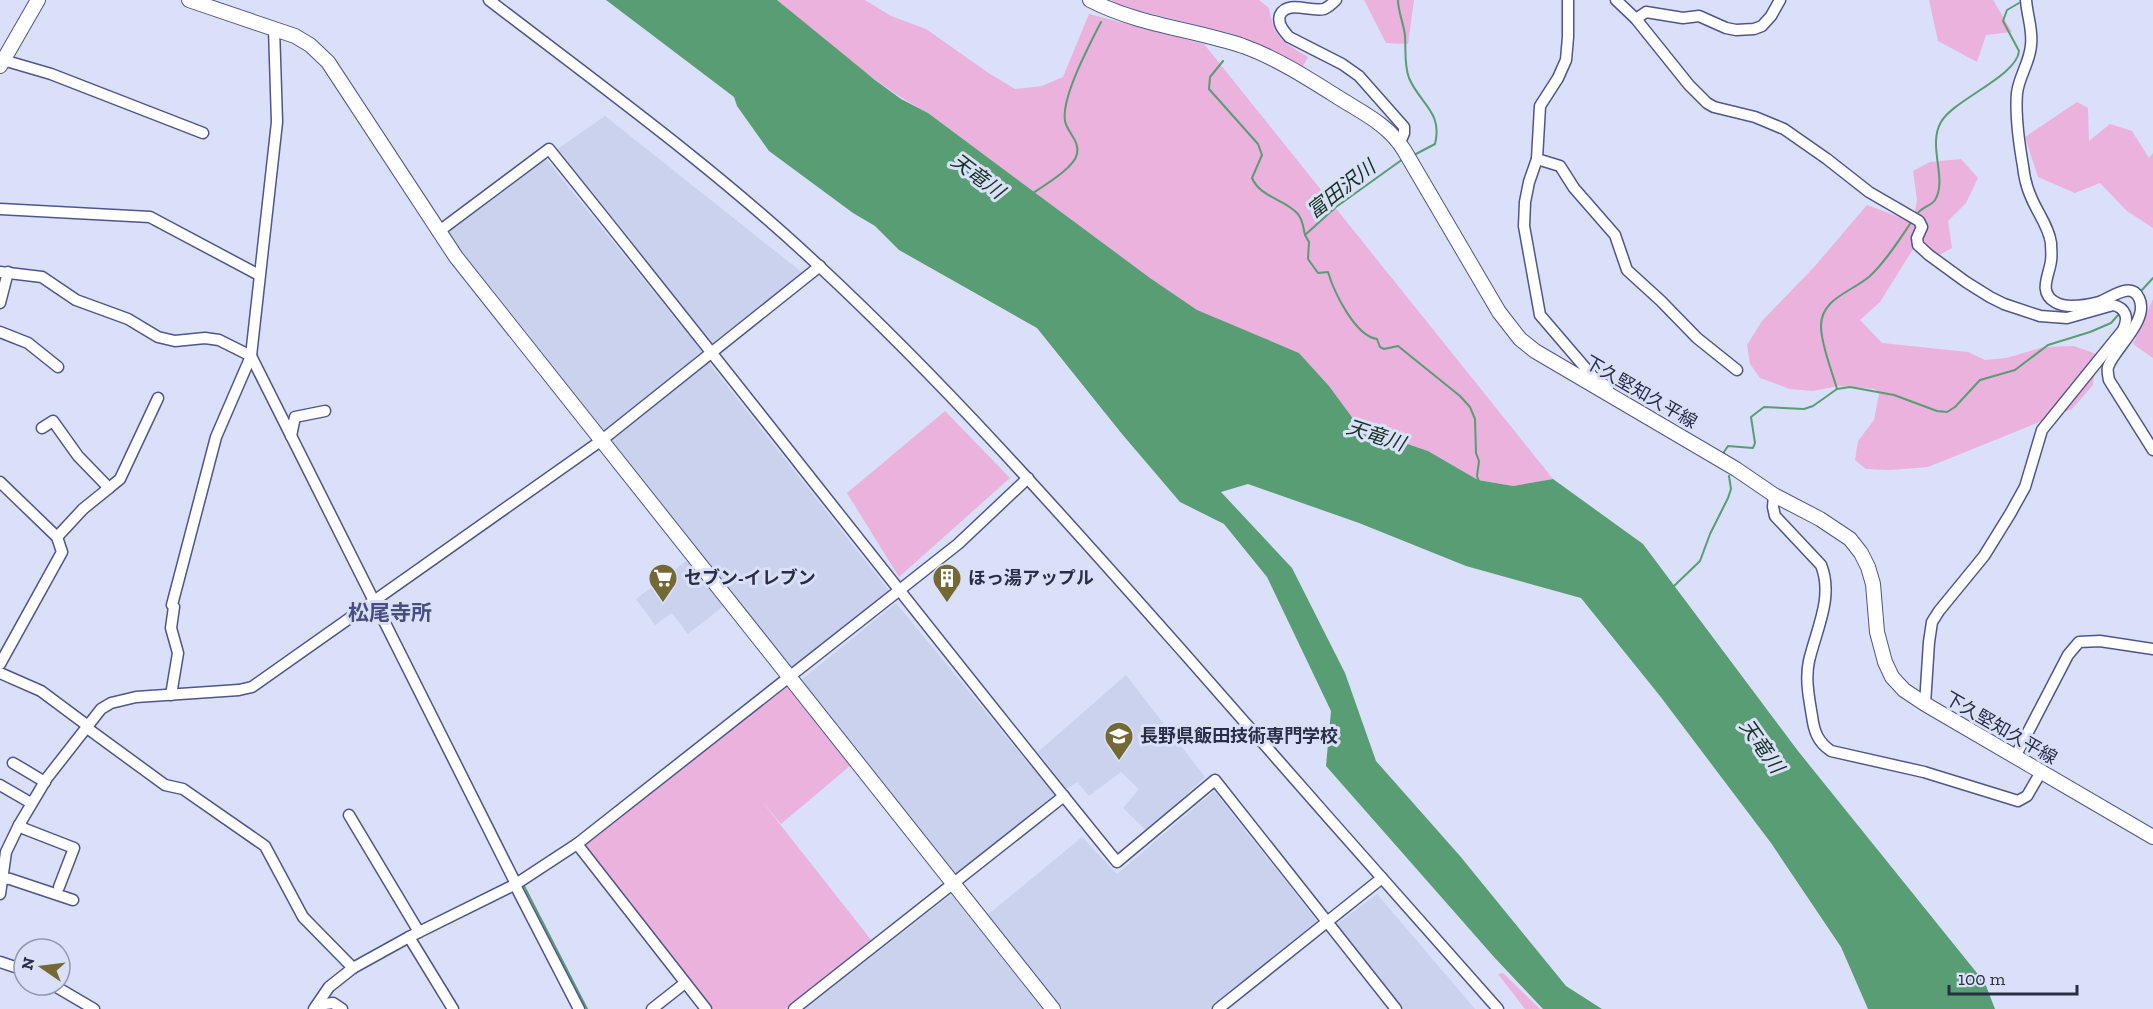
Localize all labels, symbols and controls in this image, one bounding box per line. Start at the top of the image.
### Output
water label: 天竜川 [947,148,1011,205]
water label: 富田沢川 [1302,154,1381,223]
street label: 下久堅知久平線 [1581,351,1701,433]
water label: 天竜川 [1344,414,1410,456]
supermarket icon: セブン-イレブン [647,562,679,604]
building icon: ほっ湯アップル [931,562,963,604]
place label: セブン-イレブン [684,567,816,589]
place label: ほっ湯アップル [968,567,1094,589]
district label: 松尾寺所 [348,600,432,625]
street label: 下久堅知久平線 [1941,687,2061,769]
water label: 天竜川 [1735,715,1790,779]
school or university icon: 長野県飯田技術専門学校 [1103,720,1135,762]
place label: 長野県飯田技術専門学校 [1140,725,1338,747]
north arrow [12,937,72,997]
text: N [17,955,39,972]
scale bar [1949,958,2076,996]
text: 100 m [1958,968,2006,990]

